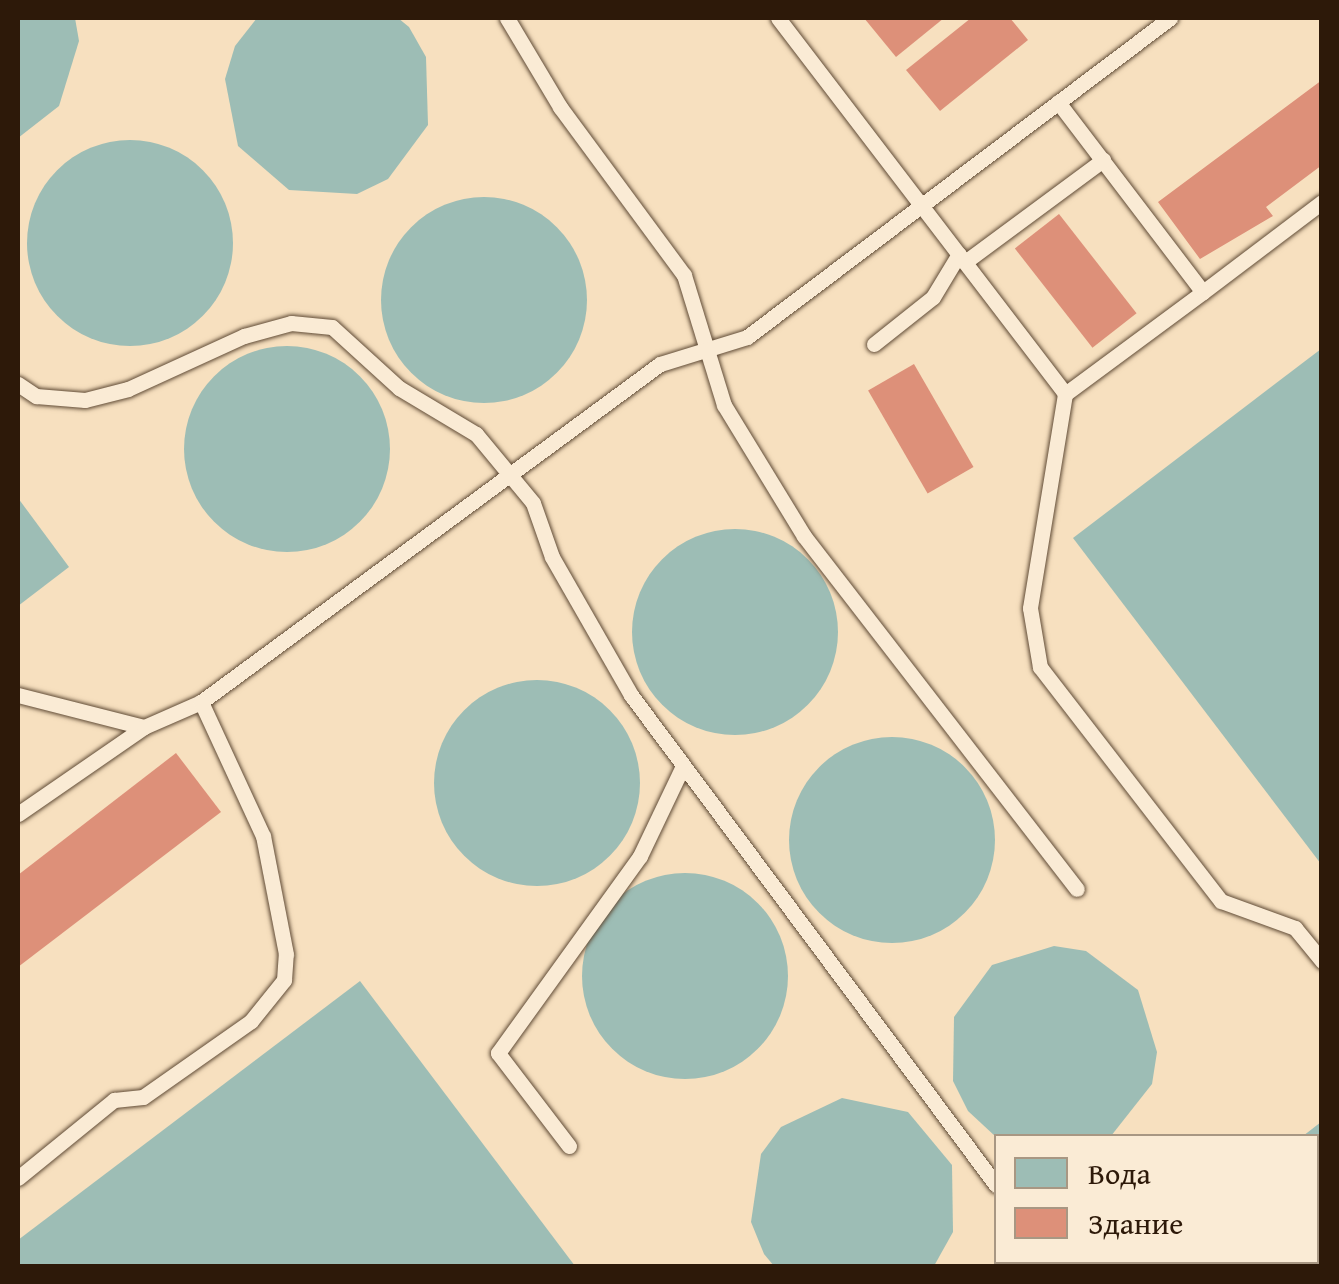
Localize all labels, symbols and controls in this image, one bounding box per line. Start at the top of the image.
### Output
legend [994,1134,1319,1264]
text: Вода [1088,1151,1151,1195]
text: Здание [1088,1201,1183,1245]

